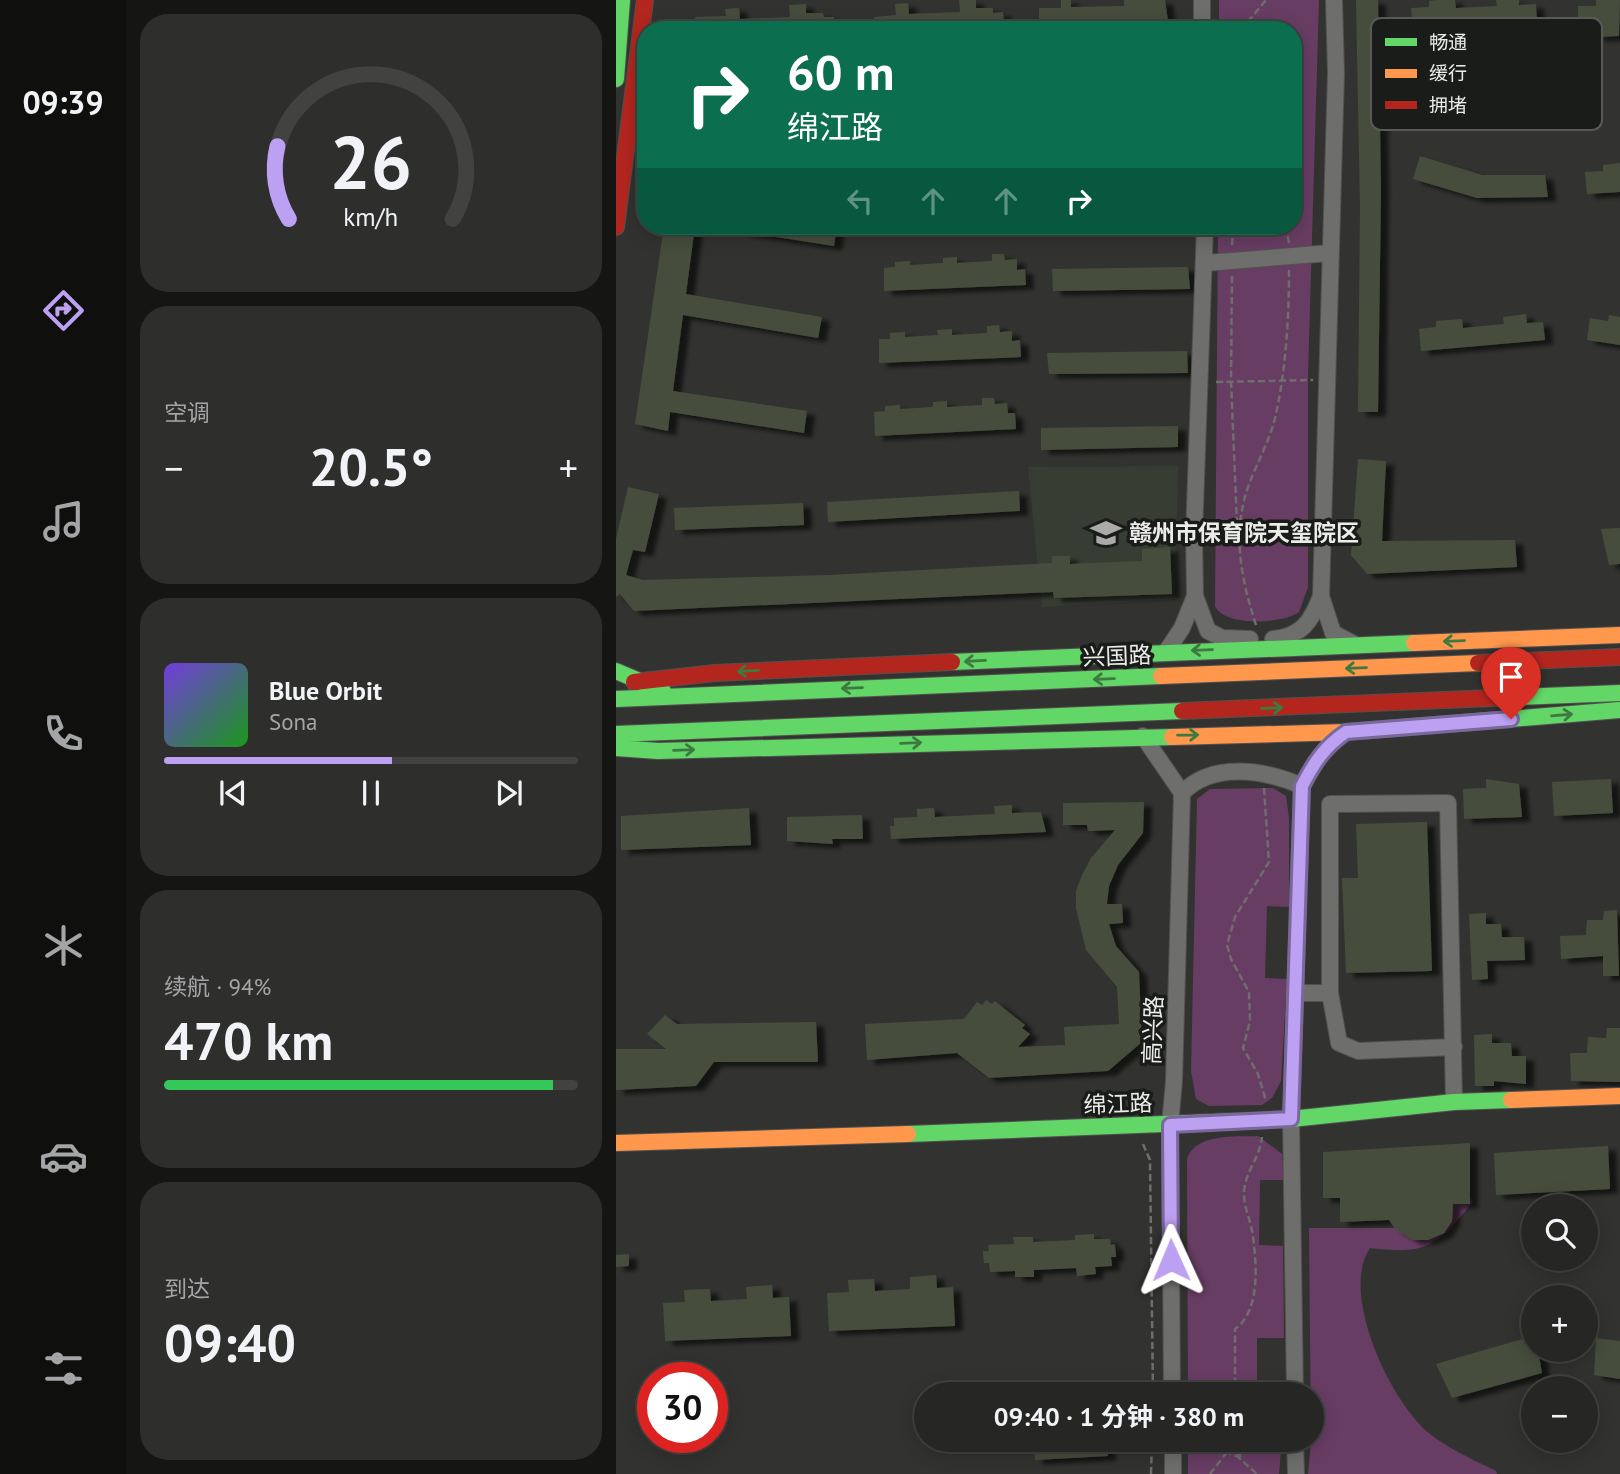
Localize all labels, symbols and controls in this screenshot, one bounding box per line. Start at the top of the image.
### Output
legend [1371,18,1602,130]
text: 畅通 [1429,30,1467,54]
text: 60 m [787,40,894,104]
icon: right [672,49,763,140]
text: 缓行 [1429,61,1467,85]
text: 09:39 [22,81,104,123]
text: 拥堵 [1429,93,1467,117]
text: 绵江路 [787,106,883,148]
text: 26 [330,115,412,209]
icon: left [841,182,879,220]
icon: ahead [914,182,952,220]
icon: ahead [987,182,1025,220]
icon: right [1060,182,1098,220]
text: km/h [344,201,398,233]
icon: directions [39,286,88,335]
text: 空调 [164,398,210,427]
text: 20.5° [309,433,433,500]
text: − [164,443,183,492]
text: + [559,443,578,492]
icon: music [39,497,88,546]
school or university icon: 赣州市保育院天玺院区 [1089,516,1123,550]
place label: 赣州市保育院天玺院区 [1129,518,1359,547]
one-way arrow [1443,635,1466,648]
street label: 兴国路 [1082,640,1152,671]
one-way arrow [1191,644,1214,657]
pin [1481,647,1541,719]
one-way arrow [964,654,987,667]
icon: arrive [1492,658,1530,696]
one-way arrow [1345,661,1368,674]
one-way arrow [736,665,759,678]
one-way arrow [1093,672,1116,686]
text: Blue Orbit [269,674,382,707]
one-way arrow [841,681,864,695]
one-way arrow [1260,702,1283,715]
text: Sona [269,707,318,736]
one-way arrow [1550,708,1572,721]
icon: phone [39,709,88,758]
one-way arrow [1176,728,1199,742]
one-way arrow [900,737,923,750]
one-way arrow [672,744,695,757]
icon: previous [214,774,252,812]
icon: pause [352,774,390,812]
icon: next [490,774,528,812]
icon: climate [39,921,88,970]
text: 续航 · 94% [164,972,271,1001]
street label: 高兴路 [1137,995,1168,1065]
text: 470 km [164,1007,333,1074]
street label: 绵江路 [1083,1088,1153,1119]
icon: car [39,1132,88,1181]
map controls [1521,1194,1598,1453]
button: search [1521,1194,1598,1271]
position arrow [1134,1223,1208,1297]
text: 到达 [164,1274,210,1303]
button: + [1521,1285,1598,1362]
text: 09:40 [164,1309,296,1376]
icon: filters [39,1344,88,1393]
speed limit sign: 30 [637,1362,728,1453]
button: − [1521,1376,1598,1453]
text: 09:40 · 1 分钟 · 380 m [994,1400,1244,1433]

